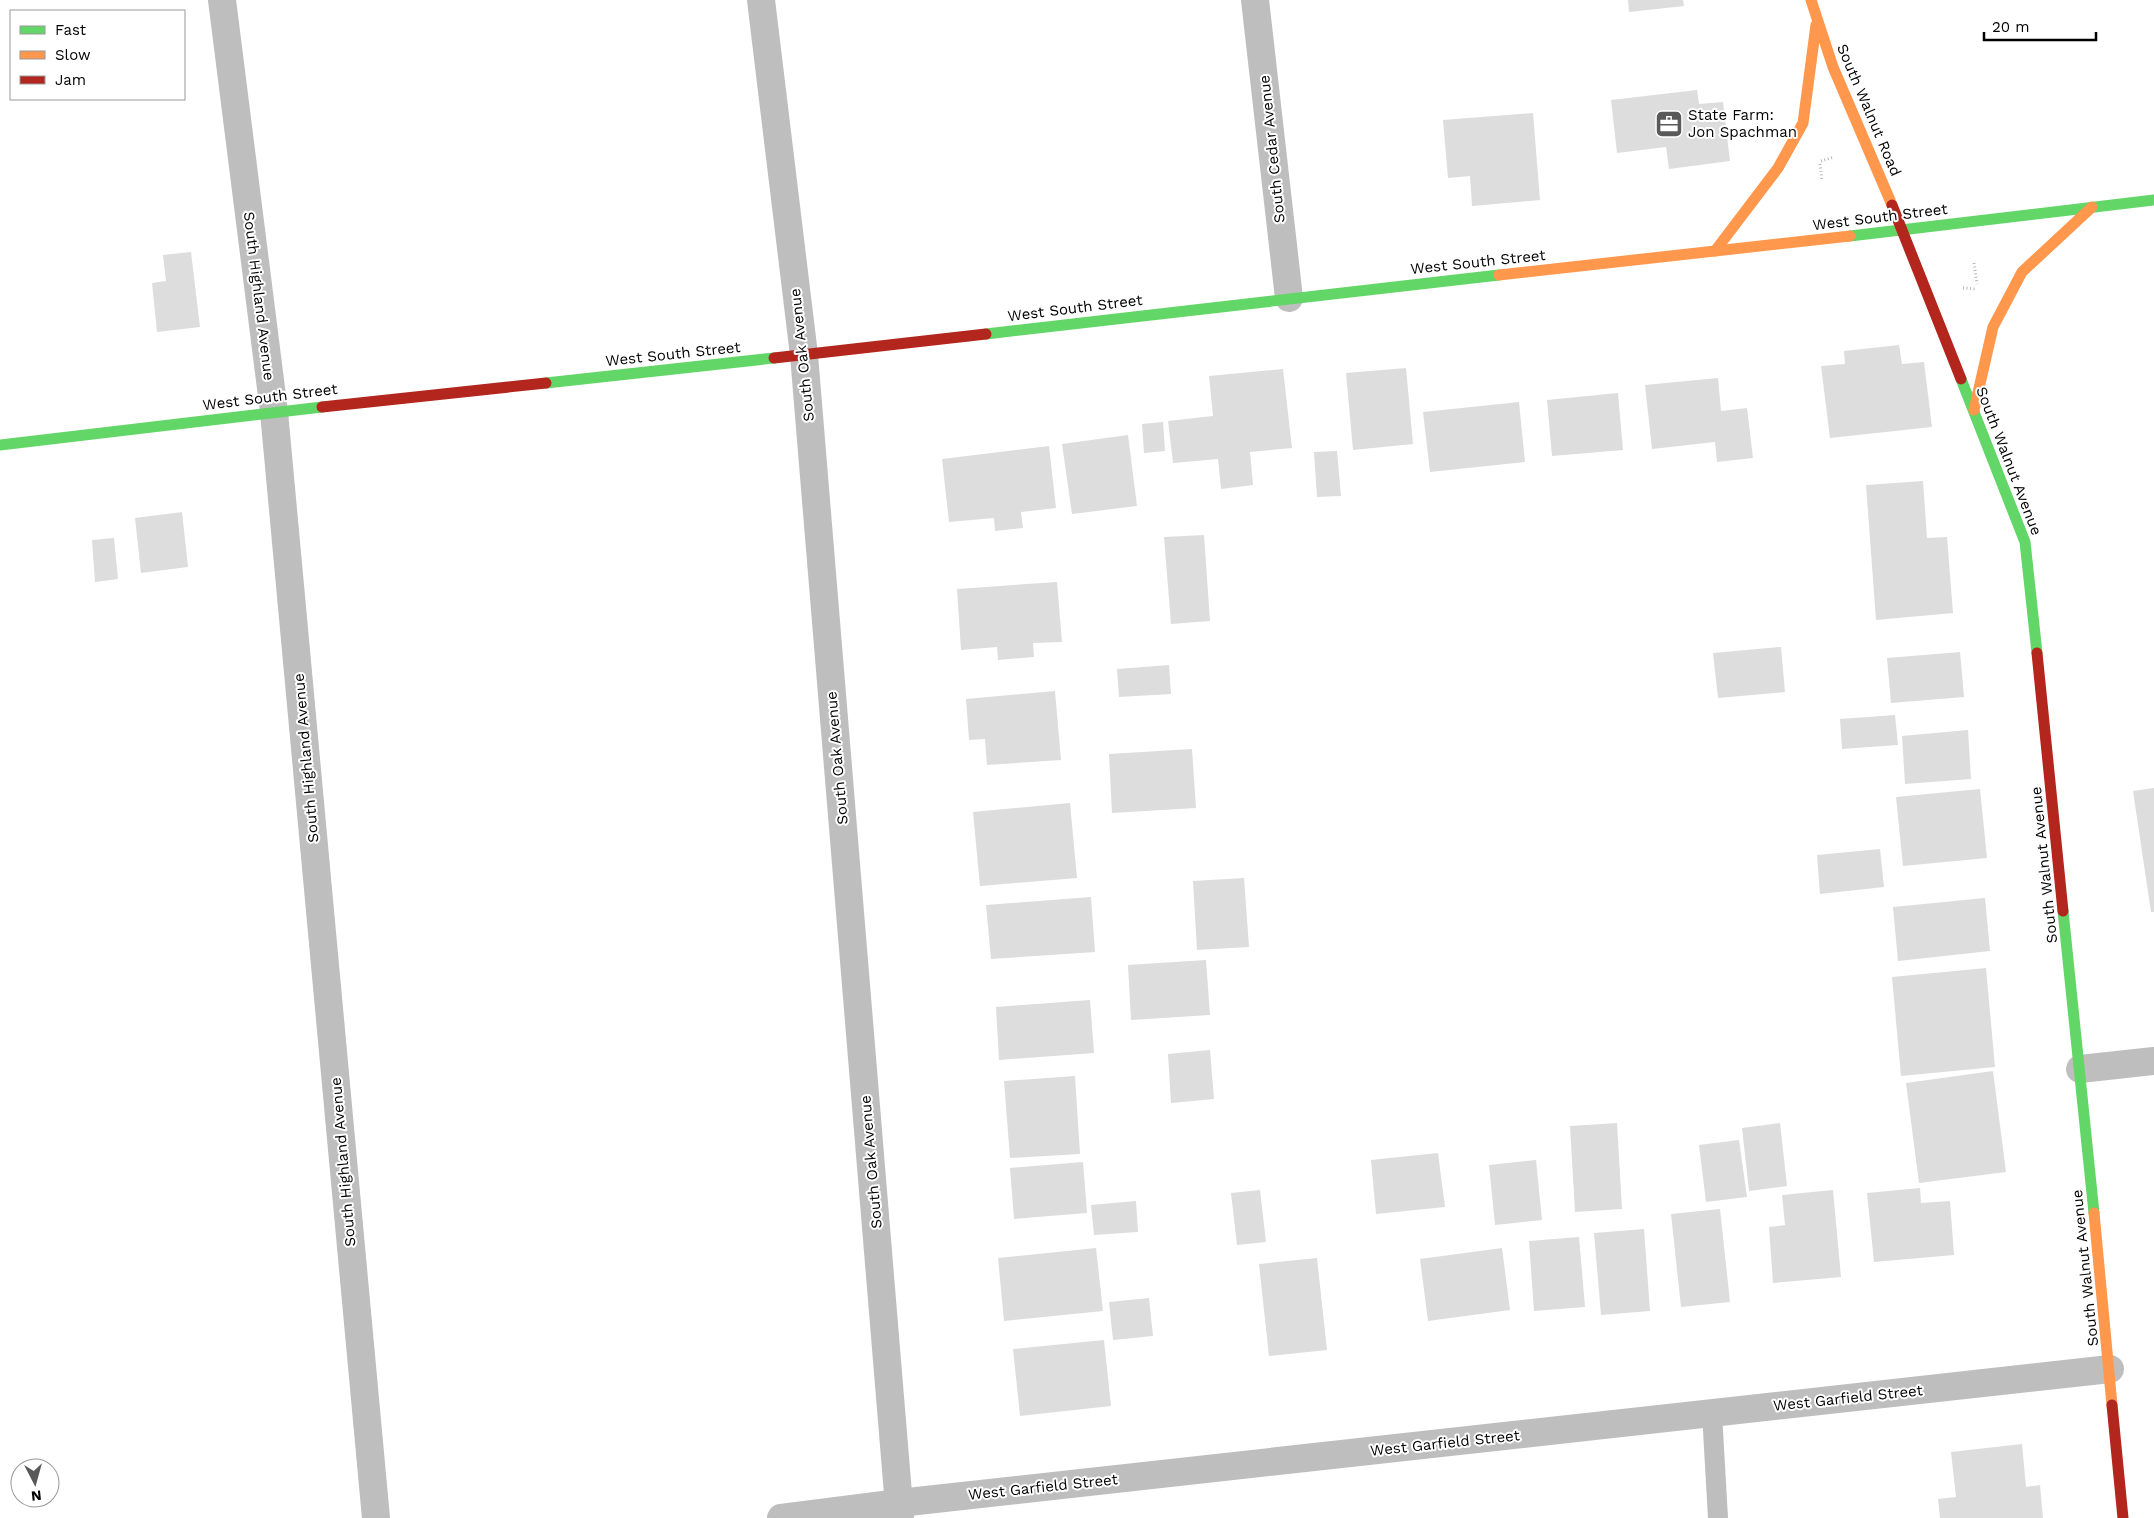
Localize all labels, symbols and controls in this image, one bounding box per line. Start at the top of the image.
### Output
legend [10,10,185,100]
scale bar [1984,10,2096,42]
text: 20 m [1992,18,2030,36]
text: Fast [55,21,87,39]
street label: South Walnut Road [1833,41,1905,179]
text: Slow [55,46,91,64]
text: Jam [55,71,86,89]
street label: South Cedar Avenue [1255,74,1289,224]
place label: State Farm: Jon Spachman [1688,106,1797,141]
office icon: State Farm: Jon Spachman [1654,109,1684,139]
street label: West South Street [1812,200,1949,234]
street label: South Highland Avenue [240,210,278,382]
street label: West South Street [1410,246,1547,278]
street label: South Oak Avenue [786,287,818,423]
street label: West South Street [1007,291,1144,325]
street label: West South Street [605,338,742,370]
street label: West South Street [202,380,339,414]
street label: South Walnut Avenue [1972,384,2046,538]
street label: South Highland Avenue [290,672,322,844]
street label: South Oak Avenue [822,690,852,826]
street label: South Walnut Avenue [2027,786,2061,944]
street label: South Highland Avenue [327,1076,359,1248]
street label: South Oak Avenue [856,1094,886,1230]
street label: South Walnut Avenue [2068,1189,2102,1347]
street label: West Garfield Street [1772,1381,1924,1415]
street label: West Garfield Street [1369,1426,1521,1460]
north arrow [10,1458,60,1508]
street label: West Garfield Street [967,1470,1119,1504]
text: N [30,1487,42,1504]

